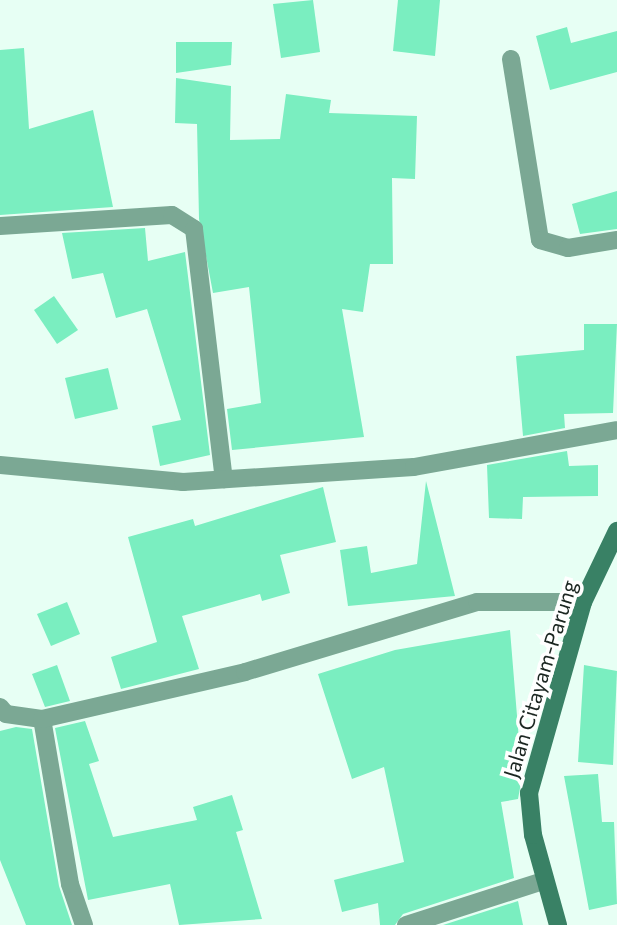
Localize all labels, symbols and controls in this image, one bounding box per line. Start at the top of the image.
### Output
street label: Jalan Citayam-Parung [498,577,582,781]

